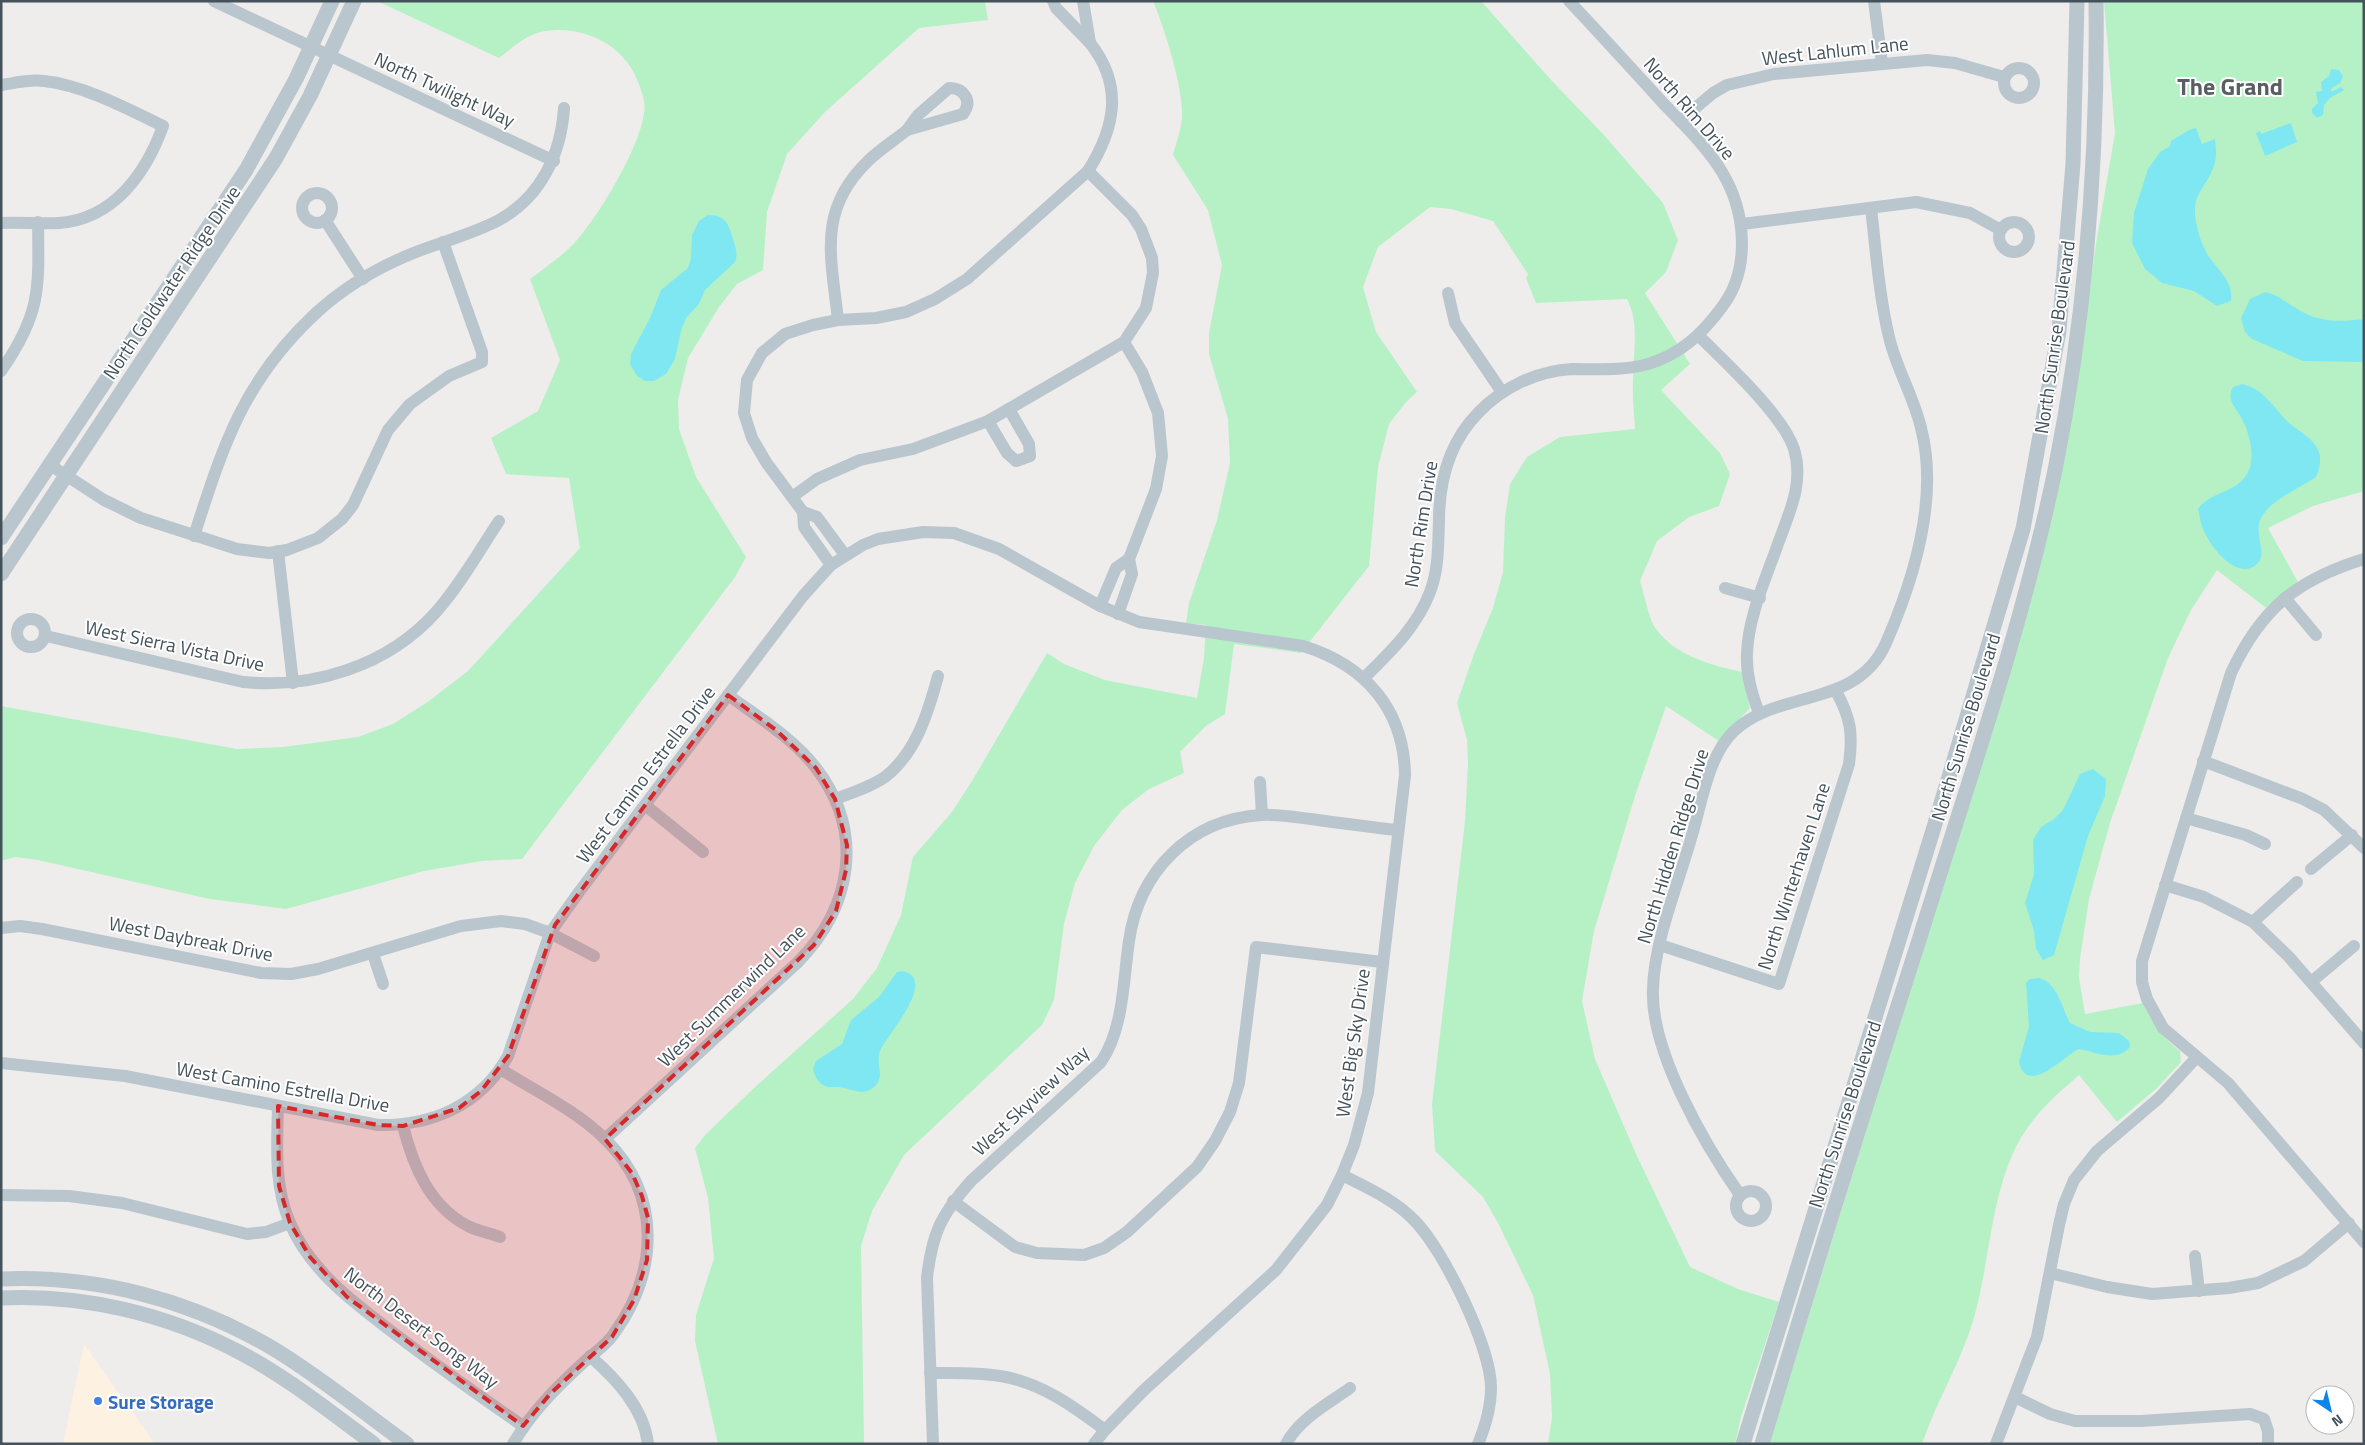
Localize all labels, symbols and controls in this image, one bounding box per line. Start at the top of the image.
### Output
street label: West Lahlum Lane [1760,28,1910,72]
street label: North Twilight Way [370,44,520,134]
street label: North Rim Drive [1637,50,1743,166]
district label: The Grand [2177,68,2283,104]
street label: North Goldwater Ridge Drive [95,179,247,385]
street label: North Sunrise Boulevard [2026,238,2082,436]
street label: North Rim Drive [1396,459,1444,589]
street label: West Sierra Vista Drive [83,612,267,678]
street label: North Sunrise Boulevard [1923,630,2007,824]
street label: West Camino Estrella Drive [568,679,722,869]
street label: North Hidden Ridge Drive [1629,745,1715,947]
street label: North Winterhaven Lane [1749,779,1837,973]
street label: West Daybreak Drive [106,908,276,968]
street label: West Summerwind Lane [651,917,811,1073]
street label: West Big Sky Drive [1327,967,1377,1119]
street label: North Sunrise Boulevard [1800,1017,1888,1211]
street label: West Skyview Way [965,1038,1095,1162]
street label: West Camino Estrella Drive [174,1053,392,1119]
street label: North Desert Song Way [338,1259,506,1395]
north arrow [2305,1385,2355,1435]
place label: Sure Storage [108,1387,214,1416]
marker: Sure Storage [92,1395,104,1407]
text: N [2328,1410,2348,1432]

